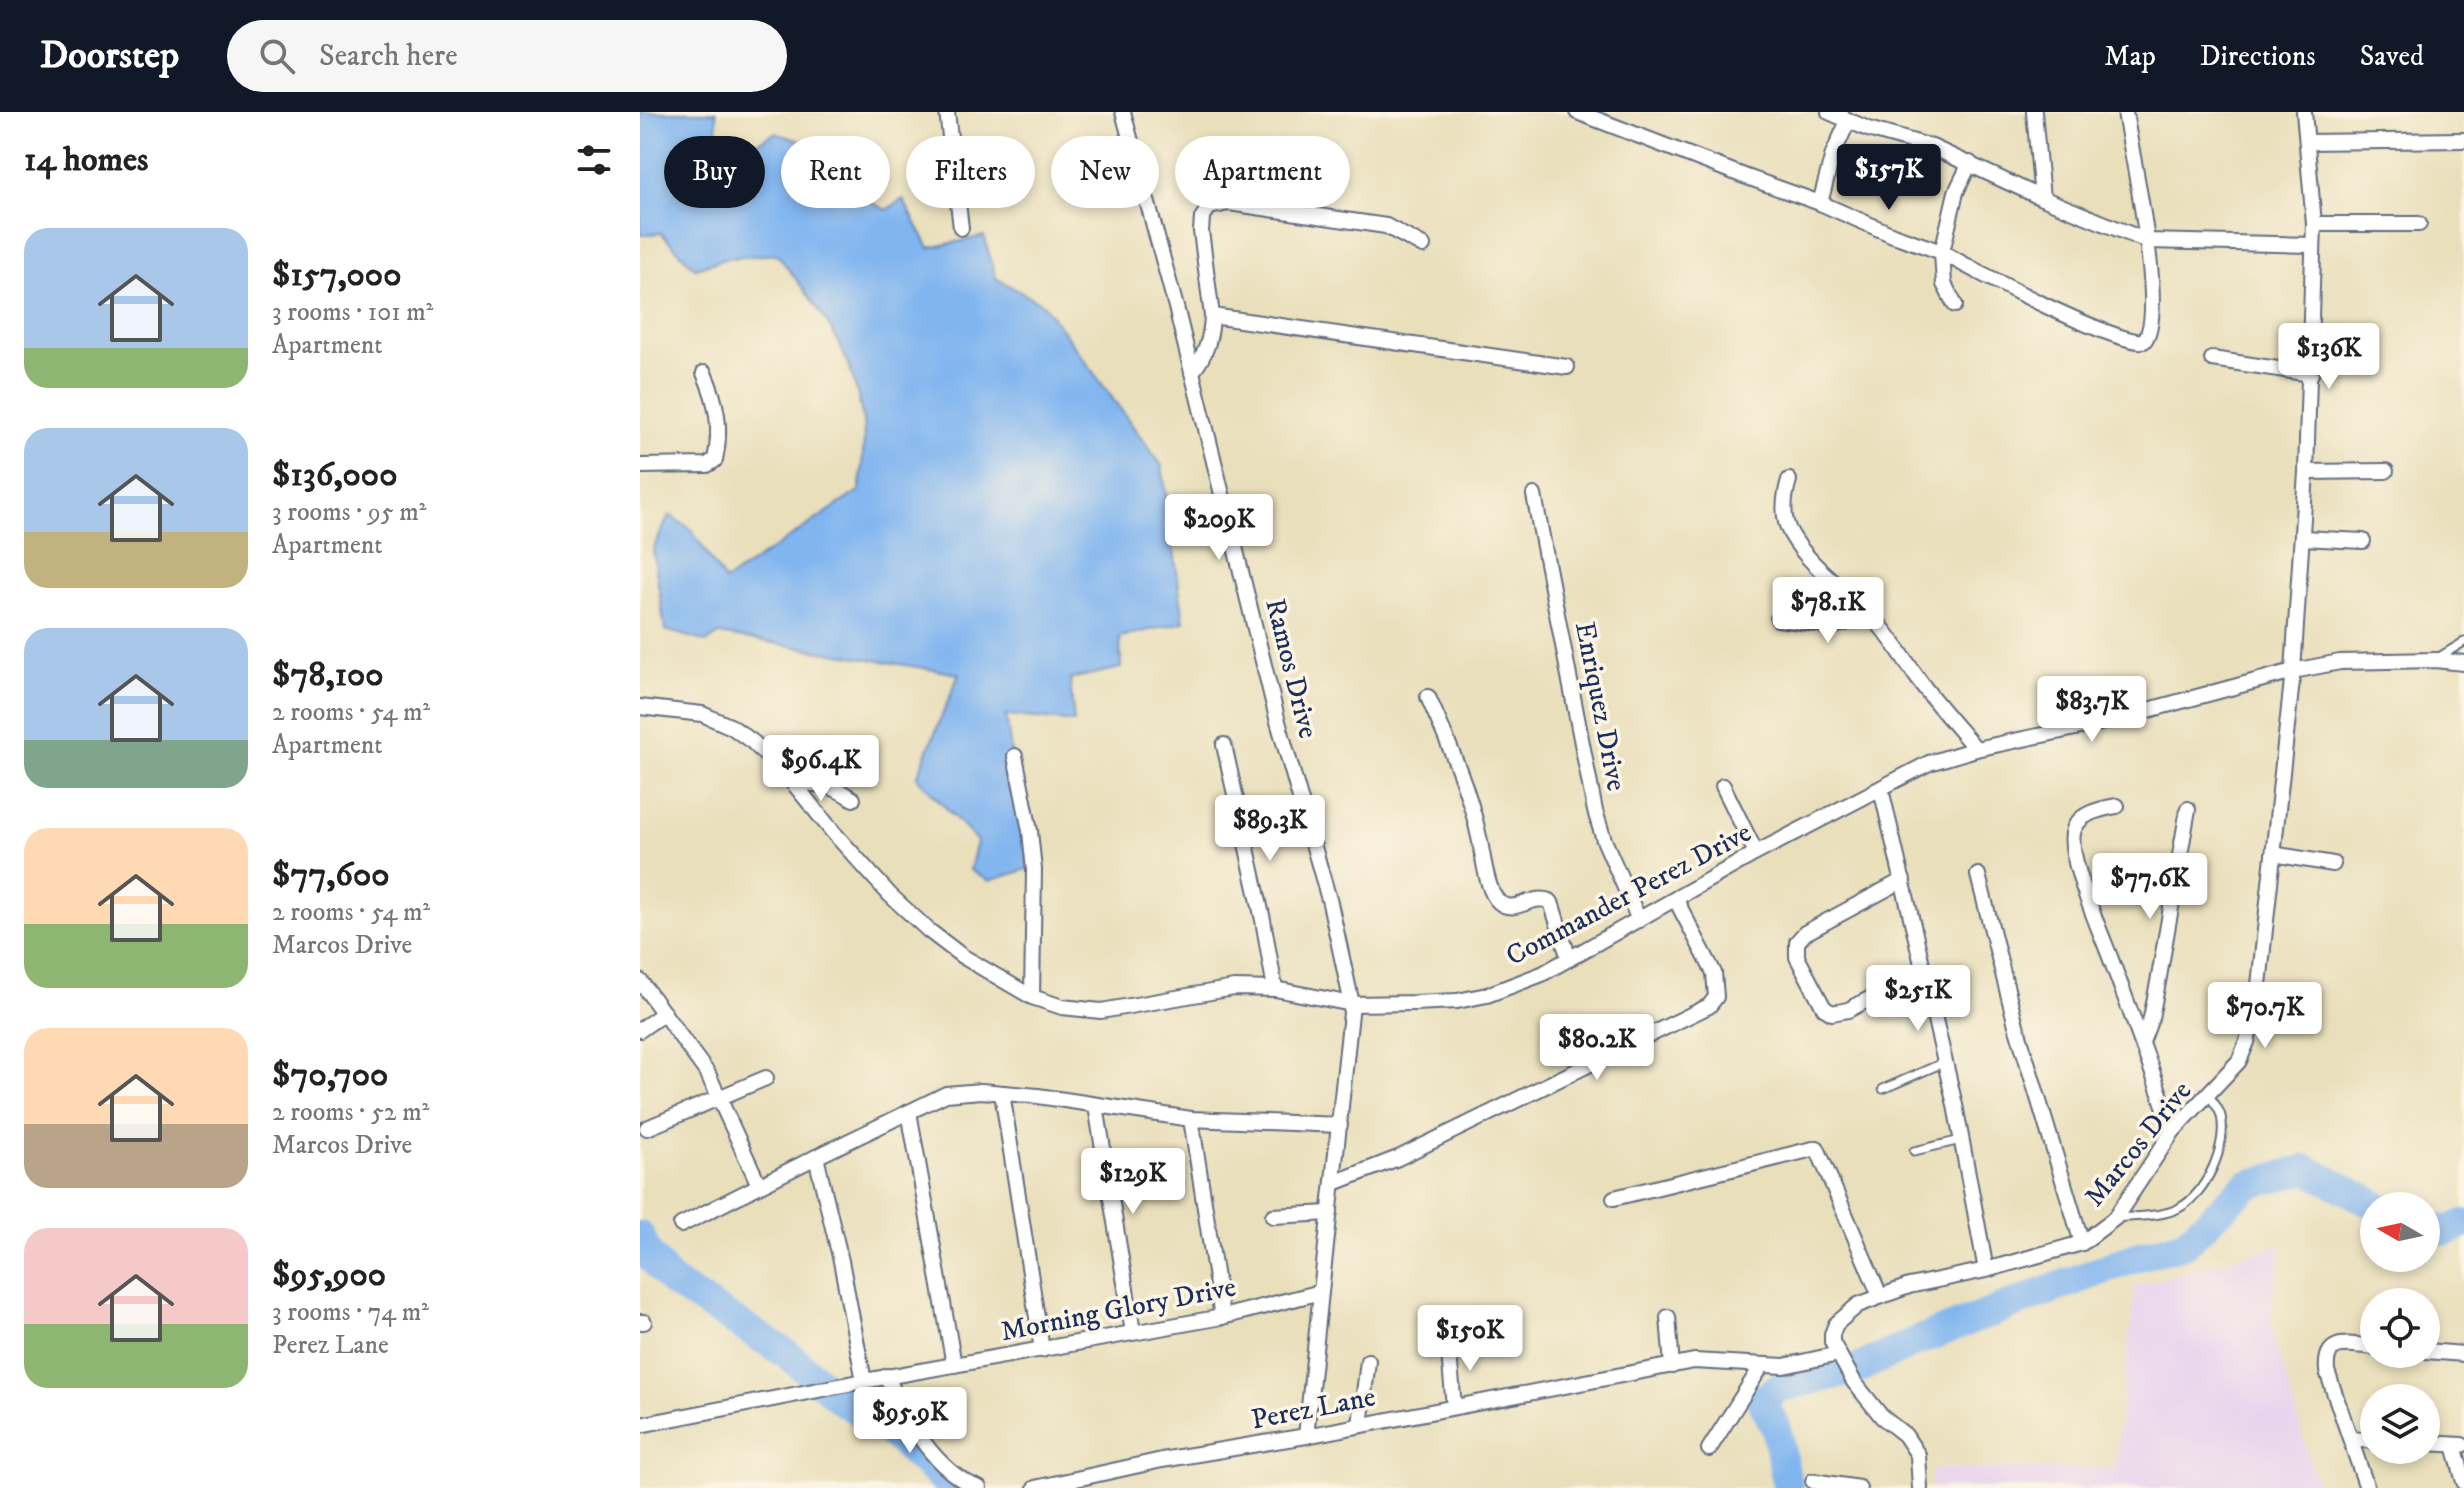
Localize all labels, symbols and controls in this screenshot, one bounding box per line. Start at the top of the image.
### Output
search box [227,20,787,92]
text: Doorstep [40,32,179,80]
icon: search [255,34,299,78]
text: Search here [319,38,458,75]
text: Map [2104,39,2156,74]
text: Directions [2200,39,2316,74]
text: Saved [2360,39,2424,74]
chip: Buy [664,136,765,208]
chip: Rent [781,136,890,208]
chip: Filters [906,136,1035,208]
chip: New [1051,136,1159,208]
chip: Apartment [1175,136,1350,208]
icon: filters [572,138,616,182]
text: 14 homes [24,139,148,181]
pin: $157K [1833,144,1945,212]
text: $157K [1855,153,1923,186]
text: $157,000 [272,254,401,296]
icon: home [88,260,184,356]
text: 3 rooms · 101 m² [272,296,433,329]
pin: $136K [2273,323,2385,391]
text: Apartment [272,329,383,362]
text: $136K [2296,332,2362,365]
text: $136,000 [272,454,397,496]
icon: home [88,460,184,556]
pin: $209K [1163,494,1275,562]
text: 3 rooms · 95 m² [272,496,427,529]
text: $209K [1183,503,1255,536]
text: Apartment [272,529,383,562]
pin: $78.1K [1763,577,1893,645]
text: $78.1K [1791,586,1865,619]
street label: Ramos Drive [1257,595,1326,742]
street label: Enriquez Drive [1567,619,1634,794]
text: $78,100 [272,654,384,696]
icon: home [88,660,184,756]
pin: $83.7K [2027,676,2157,744]
text: $83.7K [2055,685,2129,718]
text: 2 rooms · 54 m² [272,696,430,729]
text: Apartment [272,729,383,762]
pin: $96.4K [756,735,886,803]
text: $96.4K [781,744,861,777]
pin: $89.3K [1205,795,1335,863]
text: $89.3K [1233,804,1307,837]
street label: Commander Perez Drive [1500,815,1757,974]
pin: $77.6K [2085,853,2215,921]
text: $77,600 [272,854,390,896]
icon: home [88,860,184,956]
text: $77.6K [2110,862,2190,895]
text: 2 rooms · 54 m² [272,896,430,929]
text: Marcos Drive [272,929,412,962]
pin: $251K [1862,965,1974,1033]
text: $251K [1884,974,1952,1007]
pin: $70.7K [2200,982,2330,1050]
text: $70.7K [2226,991,2304,1024]
pin: $80.2K [1532,1014,1662,1082]
text: $80.2K [1558,1023,1636,1056]
text: $70,700 [272,1054,388,1096]
icon: home [88,1060,184,1156]
street label: Marcos Drive [2077,1074,2199,1214]
text: 2 rooms · 52 m² [272,1096,429,1129]
text: Marcos Drive [272,1129,412,1162]
pin: $129K [1077,1148,1189,1216]
text: $129K [1099,1157,1167,1190]
north arrow [2360,1192,2440,1272]
map controls [2360,1192,2440,1464]
text: $95,900 [272,1254,386,1296]
icon: home [88,1260,184,1356]
street label: Morning Glory Drive [998,1270,1239,1349]
button: locate [2360,1288,2440,1368]
text: 3 rooms · 74 m² [272,1296,429,1329]
pin: $150K [1414,1305,1526,1373]
text: $150K [1436,1314,1504,1347]
text: Perez Lane [272,1329,389,1362]
street label: Perez Lane [1248,1379,1378,1438]
button: layers [2360,1384,2440,1464]
pin: $95.9K [845,1387,975,1455]
text: $95.9K [872,1396,948,1429]

